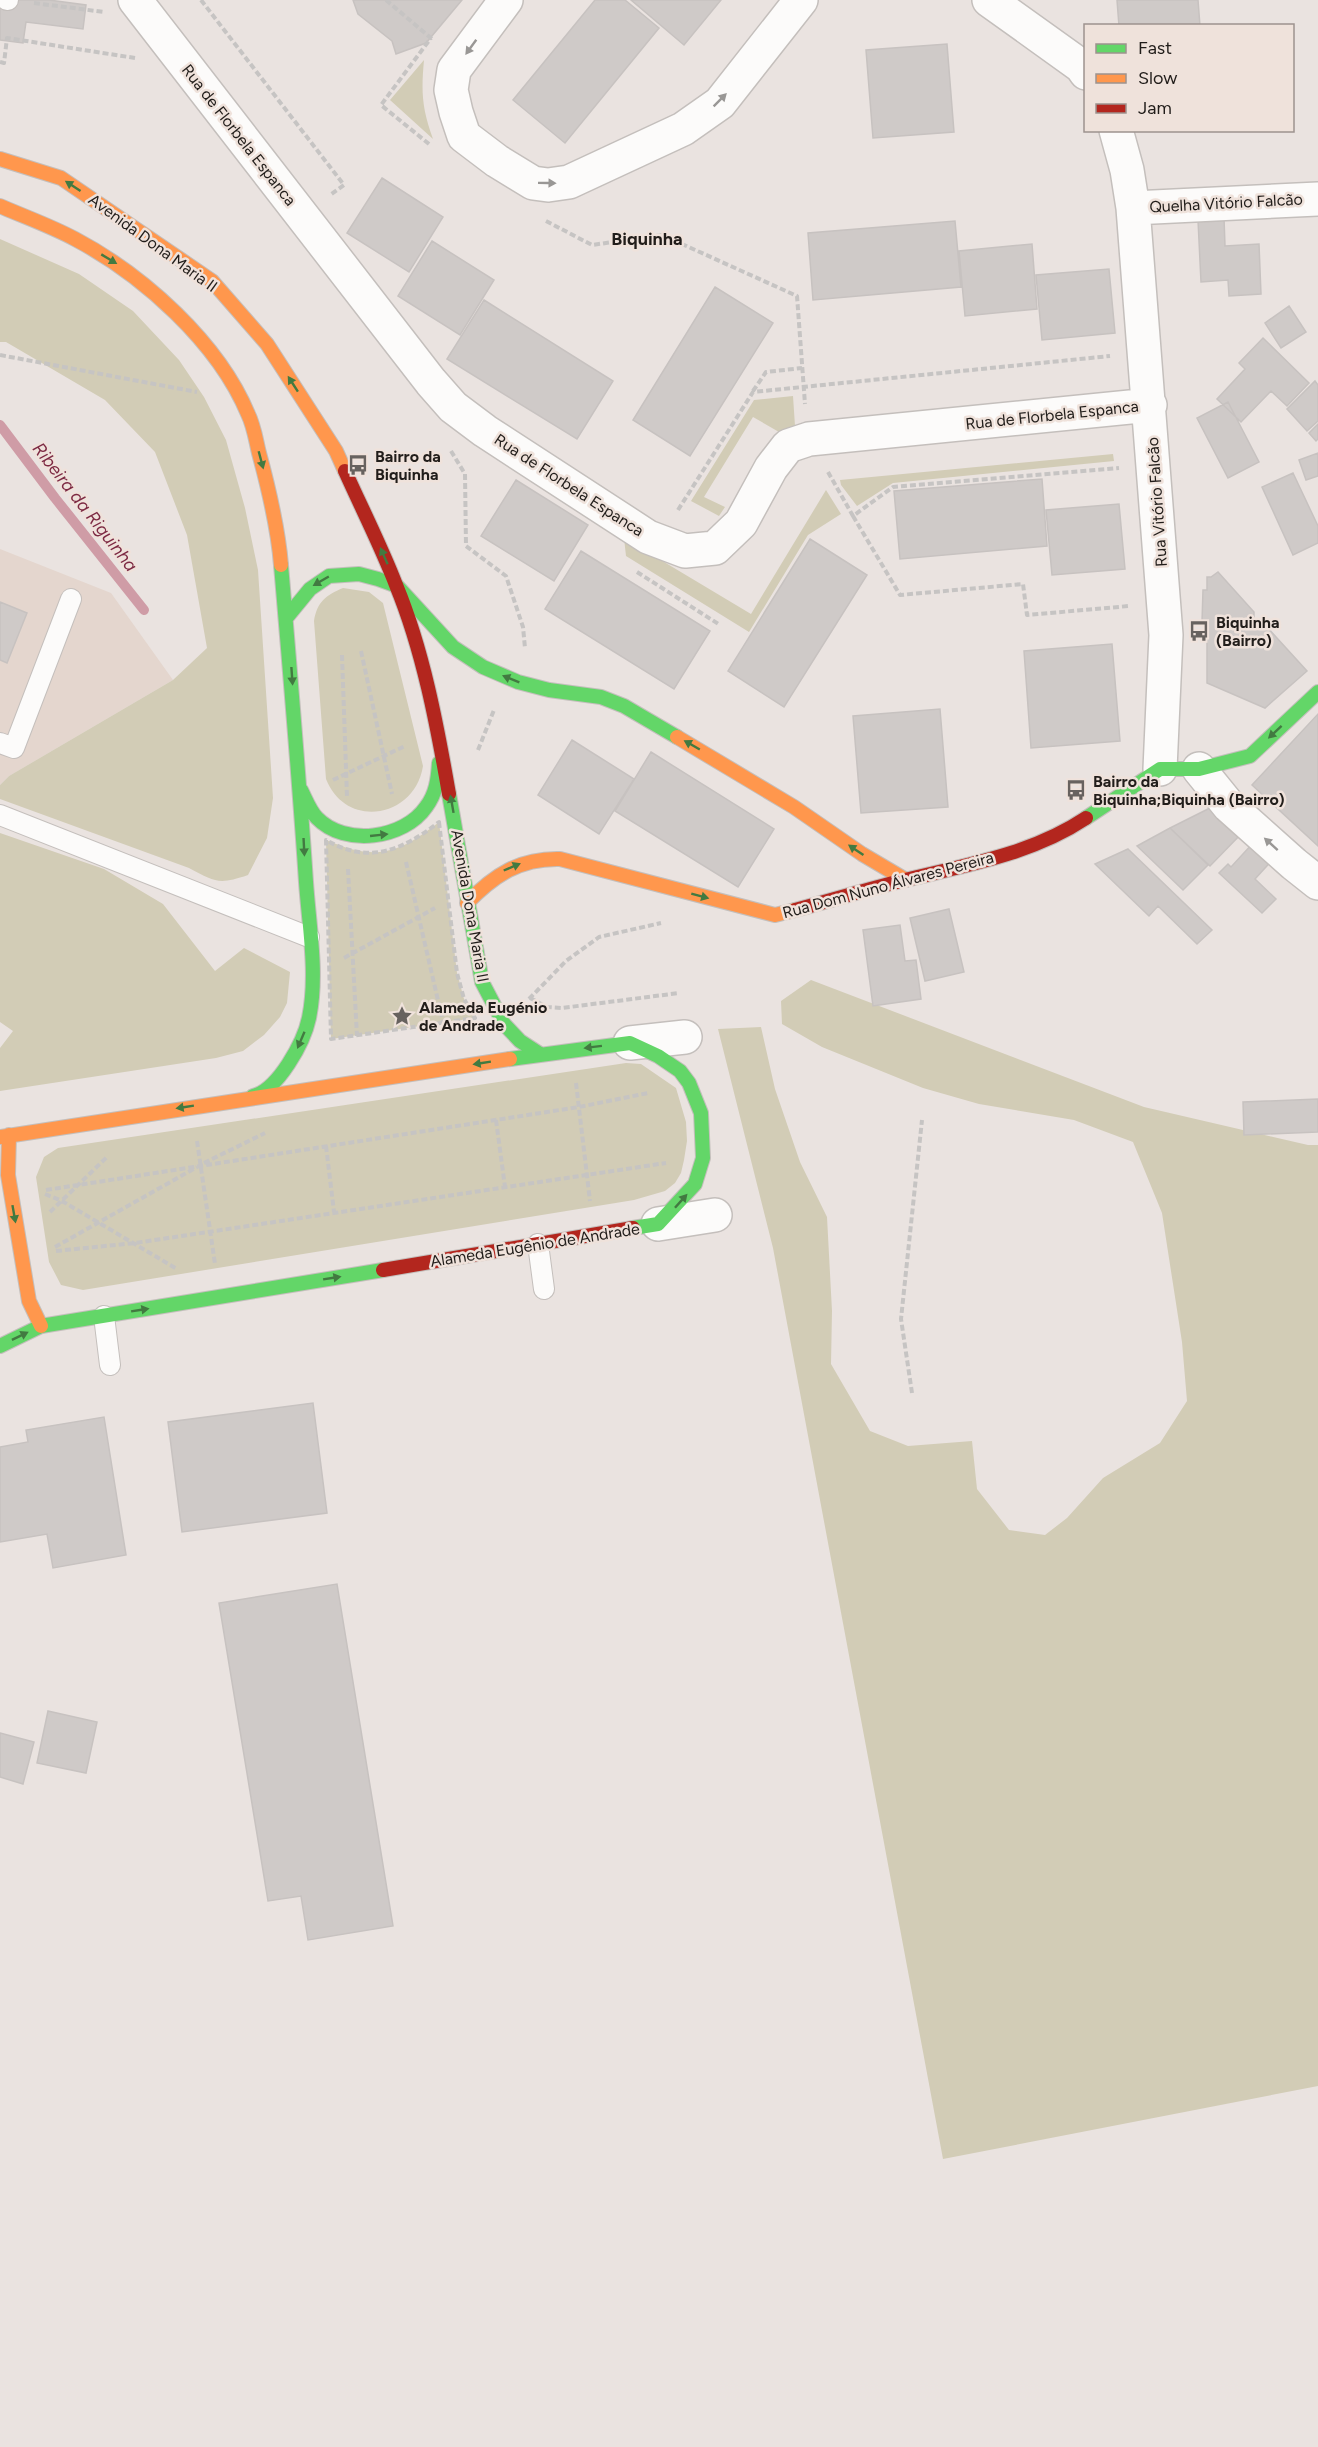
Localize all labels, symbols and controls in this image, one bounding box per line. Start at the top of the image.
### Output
legend [1084,24,1294,132]
text: Fast [1138,37,1172,59]
one-way arrow [465,38,477,54]
street label: Rua de Florbela Espanca [178,61,300,209]
text: Slow [1138,67,1177,89]
one-way arrow [713,93,727,107]
text: Jam [1138,97,1172,119]
one-way arrow [538,179,557,188]
one-way arrow [64,180,81,191]
street label: Quelha Vitório Falcão [1149,189,1303,217]
street label: Avenida Dona Maria II [85,190,221,296]
district label: Biquinha [611,228,683,250]
one-way arrow [101,254,117,265]
one-way arrow [288,376,299,392]
street label: Rua de Florbela Espanca [964,396,1140,434]
street label: Rua de Florbela Espanca [491,430,647,540]
street label: Rua Vitório Falcão [1143,437,1171,567]
water label: Ribeira da Riguinha [28,438,142,576]
place label: Bairro da Biquinha [375,447,441,484]
one-way arrow [257,451,266,469]
bus stop icon: Bairro da Biquinha [346,453,370,477]
one-way arrow [379,547,388,564]
one-way arrow [313,576,329,587]
place label: Biquinha (Bairro) [1216,613,1279,650]
bus stop icon: Biquinha (Bairro) [1187,619,1211,643]
one-way arrow [287,666,297,685]
one-way arrow [502,674,520,683]
one-way arrow [1268,725,1283,739]
one-way arrow [683,740,700,750]
place label: Bairro da Biquinha;Biquinha (Bairro) [1093,772,1285,809]
bus stop icon: Bairro da Biquinha;Biquinha (Bairro) [1064,778,1088,802]
one-way arrow [447,794,456,813]
street label: Avenida Dona Maria II [447,828,493,984]
one-way arrow [369,830,388,839]
one-way arrow [299,837,309,856]
one-way arrow [1264,838,1279,851]
one-way arrow [848,845,864,856]
street label: Rua Dom Nuno Álvares Pereira [780,848,996,922]
one-way arrow [503,862,521,872]
one-way arrow [691,891,709,901]
place label: Alameda Eugénio de Andrade [419,998,547,1035]
place icon: Alameda Eugénio de Andrade [390,1004,414,1028]
one-way arrow [296,1031,306,1049]
one-way arrow [583,1043,602,1052]
one-way arrow [472,1058,491,1067]
one-way arrow [176,1103,195,1112]
one-way arrow [674,1194,687,1209]
one-way arrow [10,1205,19,1224]
street label: Alameda Eugênio de Andrade [429,1219,641,1271]
one-way arrow [323,1274,342,1283]
one-way arrow [130,1305,149,1314]
one-way arrow [12,1332,29,1341]

